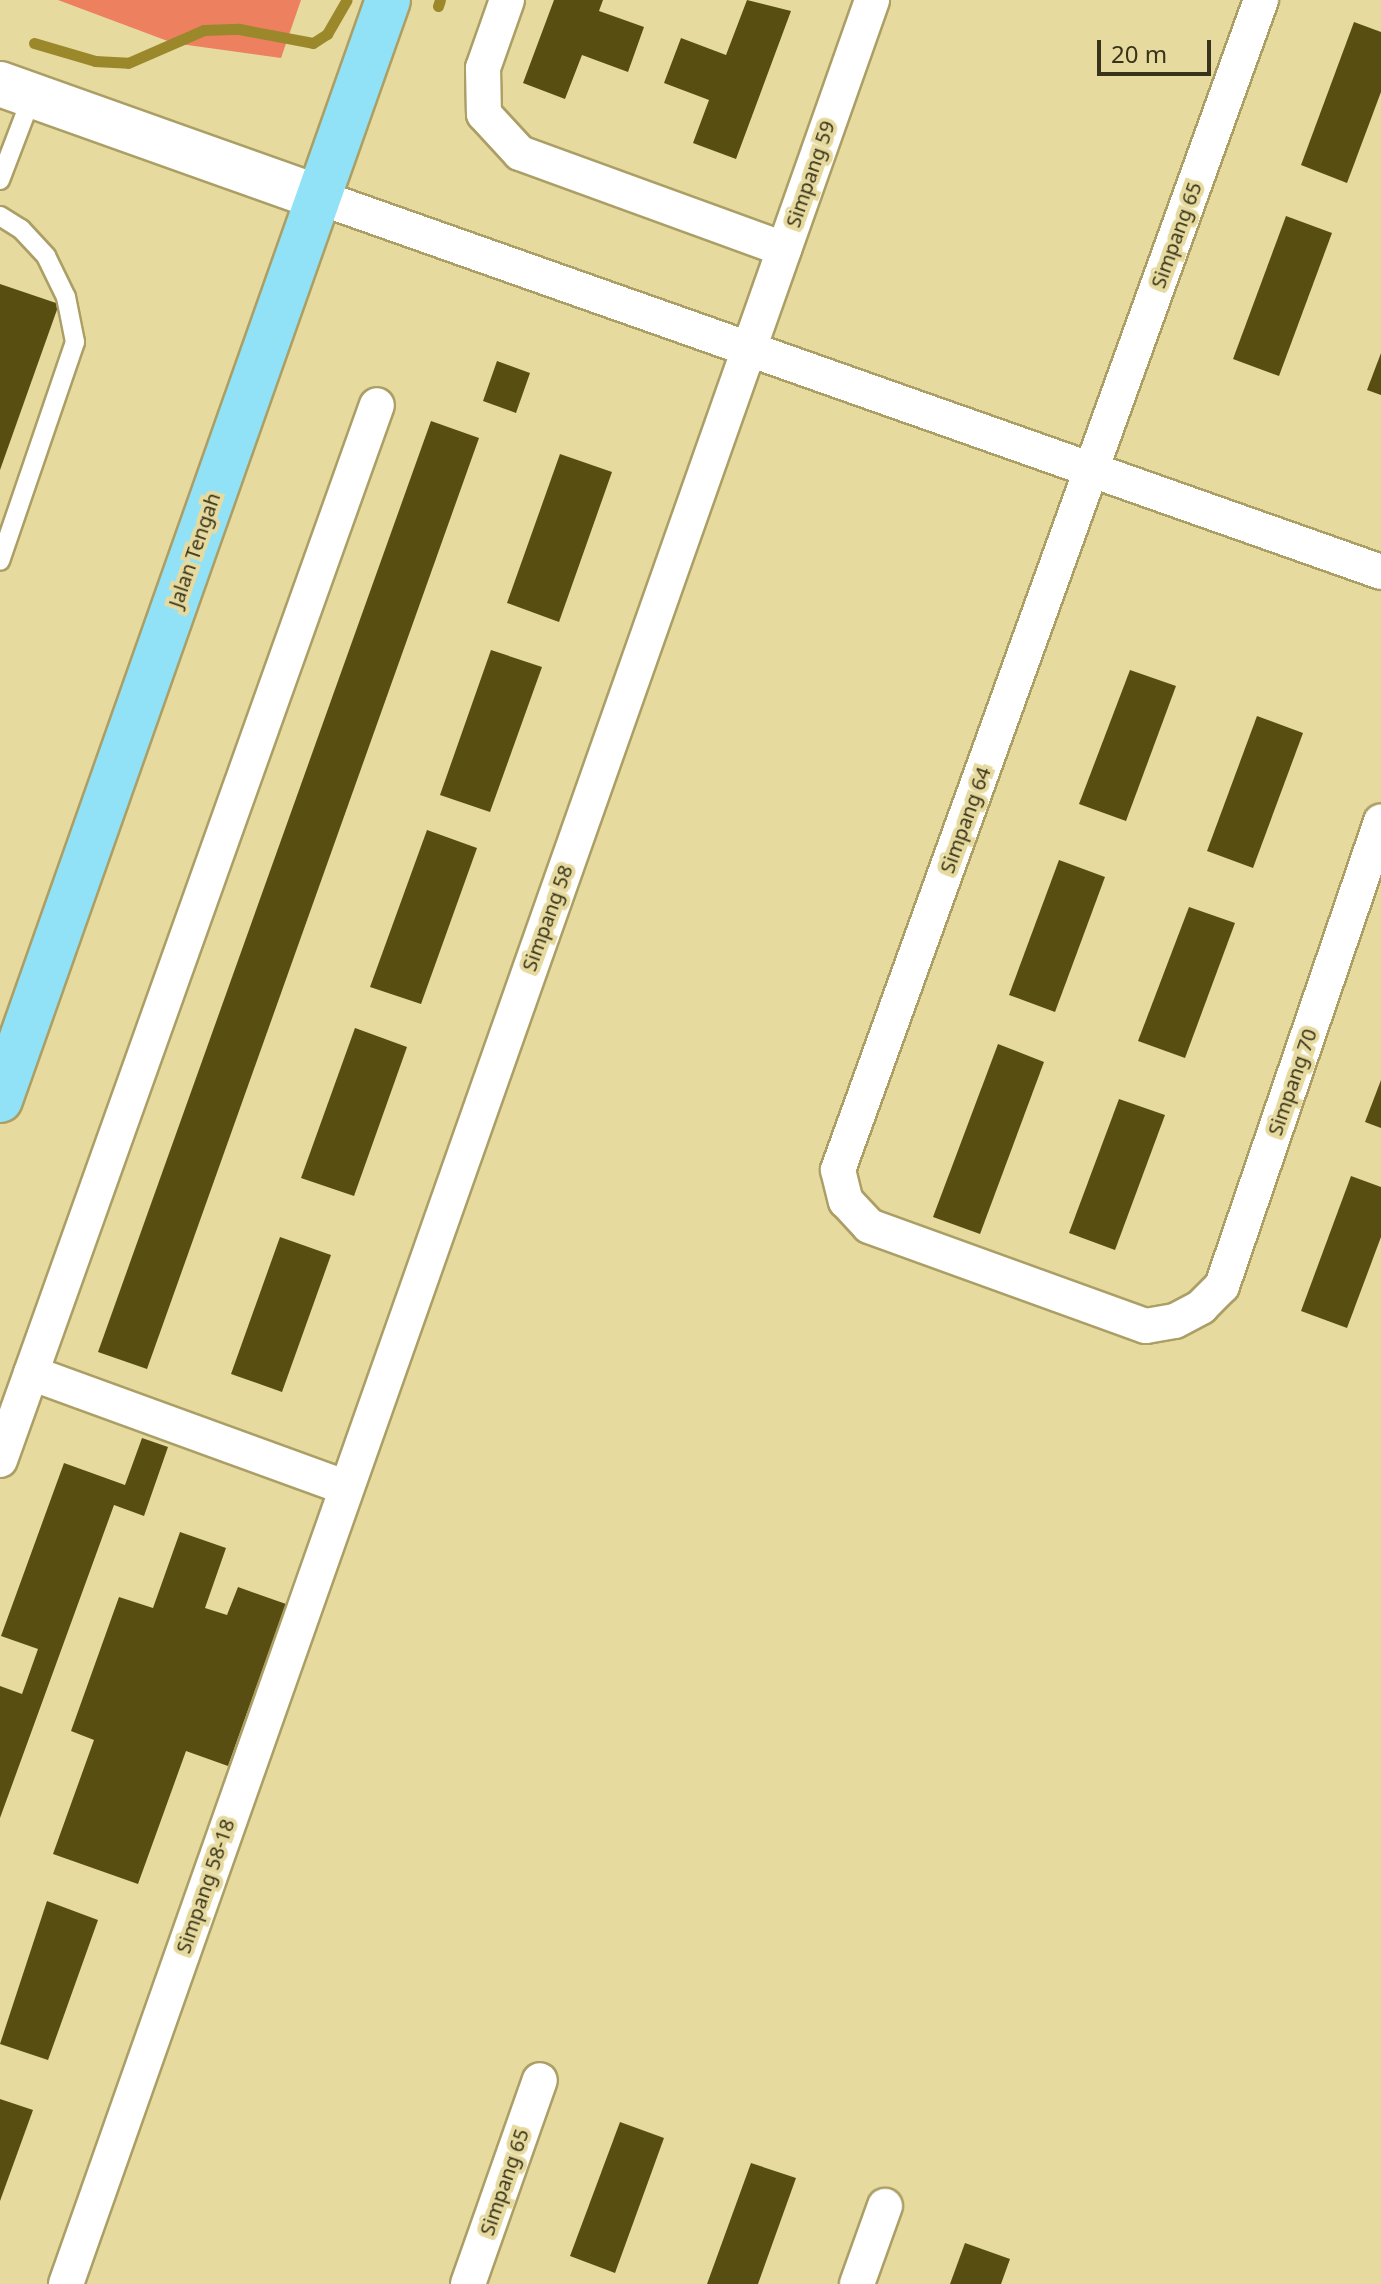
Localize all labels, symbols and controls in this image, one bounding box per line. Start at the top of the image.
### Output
scale bar [1101,24,1215,74]
text: 20 m [1111,37,1167,70]
street label: Simpang 59 [781,118,839,230]
street label: Simpang 65 [1146,179,1206,291]
street label: Jalan Tengah [163,489,225,611]
street label: Simpang 64 [935,764,995,876]
street label: Simpang 58 [517,862,577,974]
street label: Simpang 70 [1263,1026,1321,1138]
street label: Simpang 58-18 [171,1816,239,1956]
street label: Simpang 65 [475,2126,533,2238]

